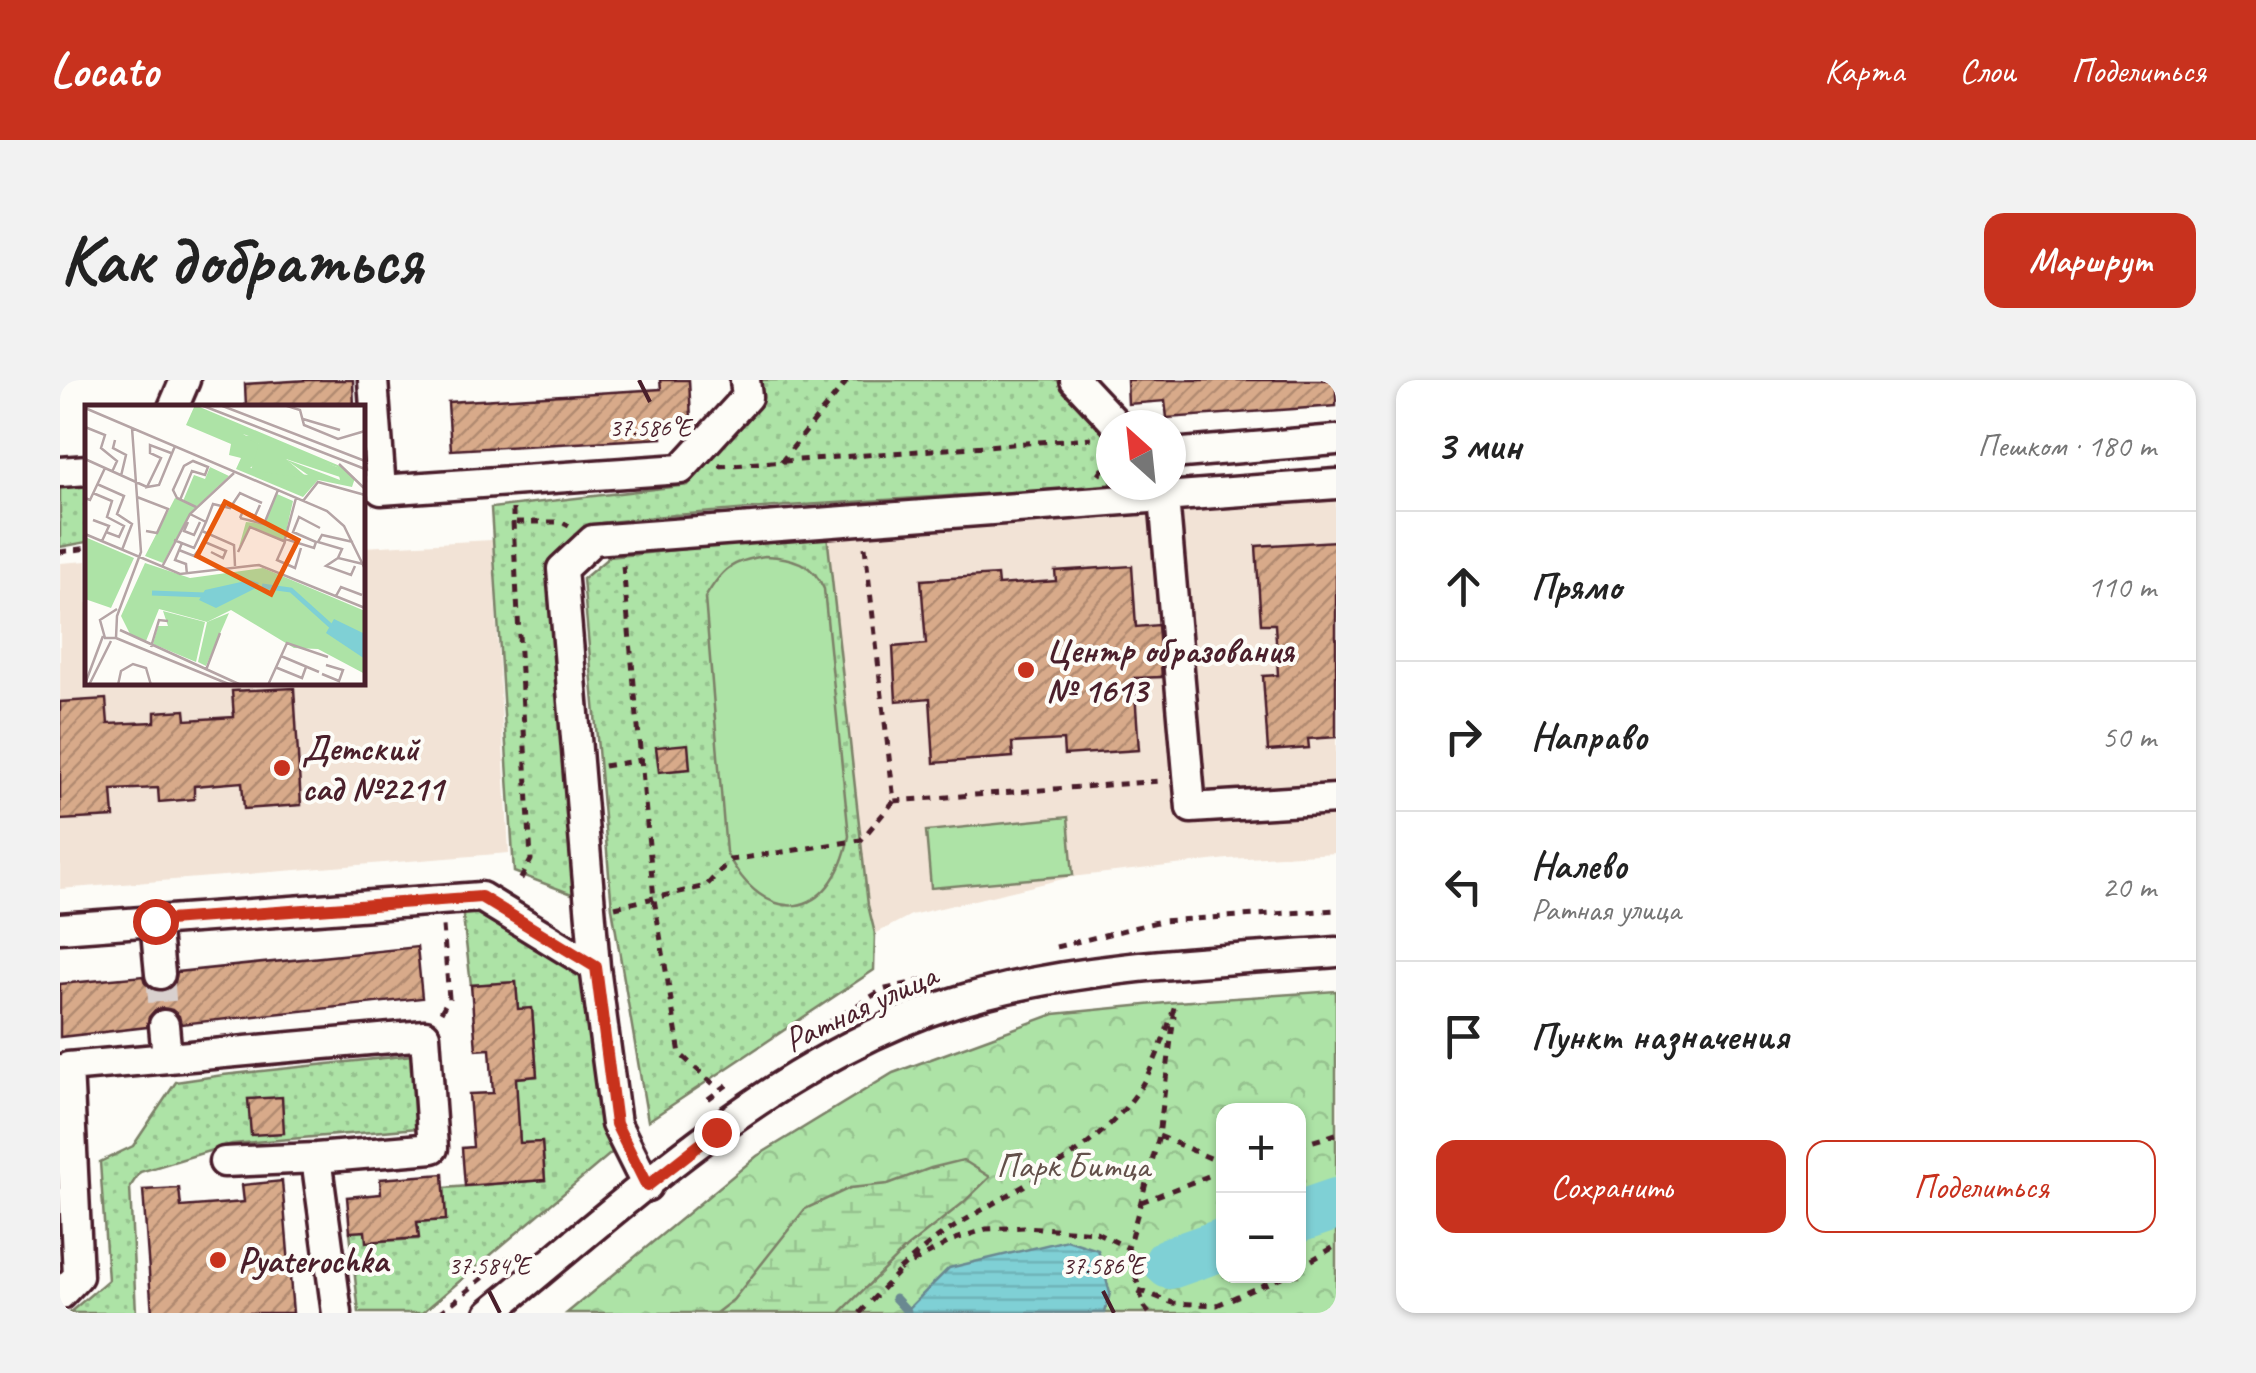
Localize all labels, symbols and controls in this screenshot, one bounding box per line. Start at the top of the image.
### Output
text: Locato [50,40,158,100]
text: Карта [1824,48,1904,93]
text: Слои [1959,48,2016,93]
text: Поделиться [2071,48,2206,93]
button: Маршрут [1984,213,2196,308]
text: Как добраться [60,216,422,304]
inset map [85,405,365,685]
north arrow [1096,410,1186,500]
text: 37.586°E [609,412,694,444]
text: 3 мин [1436,419,1521,472]
text: Пешком · 180 m [1977,425,2156,466]
icon: ahead [1436,559,1491,614]
text: Прямо [1531,563,1621,610]
text: 110 m [2087,566,2156,607]
place label: Центр образования № 1613 [1046,628,1296,713]
marker: Центр образования № 1613 [1015,659,1037,681]
icon: right [1436,709,1491,764]
text: Направо [1531,713,1647,760]
text: 50 m [2102,716,2156,757]
place label: Детский сад №2211 [302,726,447,811]
marker: Детский сад №2211 [271,757,293,779]
text: Налево [1531,842,1627,889]
icon: left [1436,859,1491,914]
text: 20 m [2102,866,2156,907]
text: Ратная улица [1531,889,1681,930]
route start [133,899,179,945]
street label: Ратная улица [777,951,946,1062]
icon: arrive [1436,1009,1491,1064]
text: Пункт назначения [1531,1013,1788,1060]
map controls [1216,1103,1306,1283]
button: + [1216,1103,1306,1193]
route end [694,1110,740,1156]
button: Сохранить [1436,1140,1786,1233]
button: Поделиться [1806,1140,2156,1233]
park label: Парк Битца [996,1143,1152,1188]
button: − [1216,1193,1306,1283]
place label: Pyaterochka [238,1238,391,1283]
marker: Pyaterochka [207,1249,229,1271]
text: 37.584°E [448,1250,533,1282]
text: 37.586°E [1062,1250,1147,1282]

